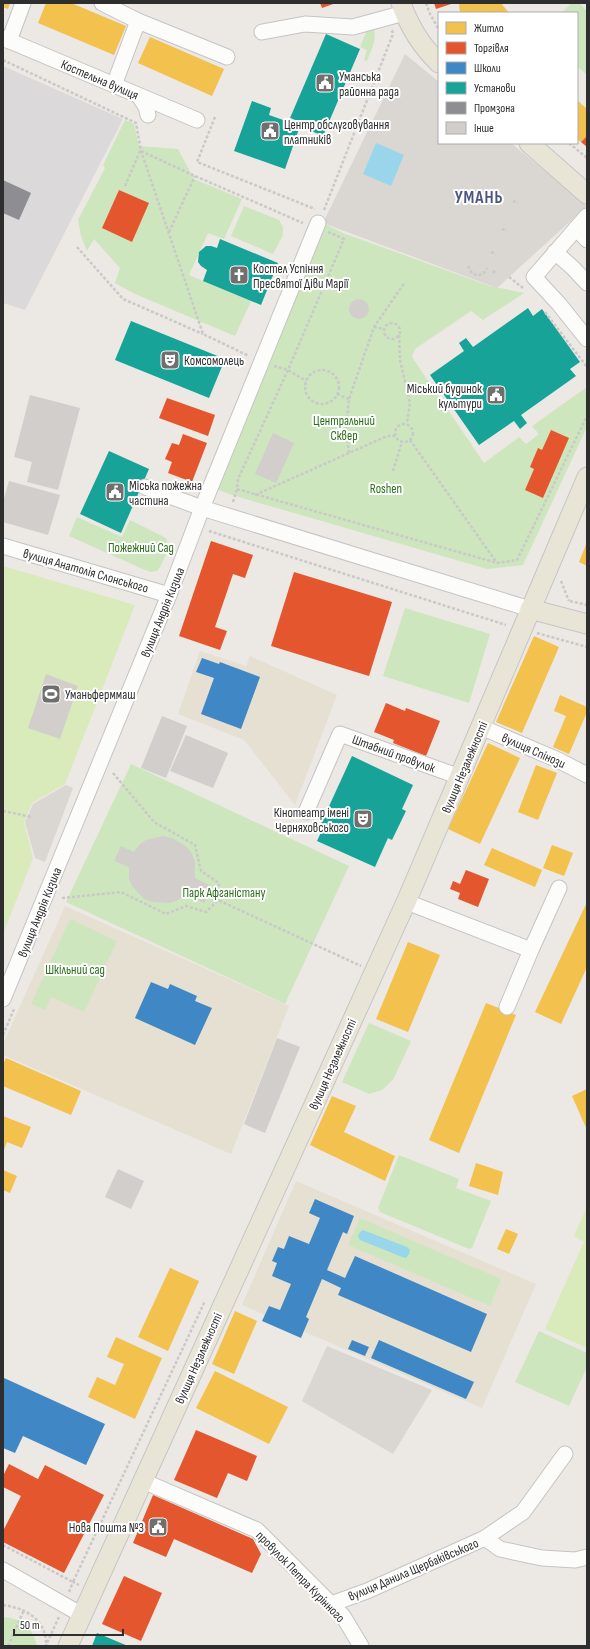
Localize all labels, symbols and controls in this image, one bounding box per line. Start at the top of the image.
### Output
legend [438,12,578,144]
text: Житло [474,21,504,36]
text: Торгівля [474,41,509,56]
street label: Костельна вулиця [58,56,141,103]
text: Школи [474,61,501,76]
place label: Уманська районна рада [339,69,399,100]
public building icon: Уманська районна рада [314,72,336,94]
text: Установи [474,81,516,96]
text: Промзона [474,101,515,116]
place label: Центр обслуговування платників [284,117,389,148]
public building icon: Центр обслуговування платників [259,120,281,142]
text: Інше [474,121,494,136]
district label: УМАНЬ [455,188,503,208]
place label: Костел Успіння Пресвятої Діви Марії [253,261,349,292]
church icon: Костел Успіння Пресвятої Діви Марії [228,264,250,286]
theatre icon: Комсомолець [159,349,181,371]
place label: Комсомолець [184,353,244,369]
place label: Міський будинок культури [407,381,482,412]
public building icon: Міський будинок культури [485,384,507,406]
park label: Центральний Сквер [313,413,375,444]
place label: Міська пожежна частина [129,478,202,509]
public building icon: Міська пожежна частина [104,481,126,503]
park label: Roshen [370,481,402,497]
park label: Пожежний Сад [108,540,174,556]
street label: вулиця Анатолія Слонського [21,545,150,597]
street label: вулиця Андрія Кизила [138,565,188,660]
sports icon: Уманьферммаш [40,683,62,705]
place label: Уманьферммаш [65,687,135,703]
street label: вулиця Незалежності [438,719,491,816]
street label: вулиця Спінози [499,730,568,772]
street label: Штабний провулок [350,731,438,776]
place label: Кінотеатр імені Черняховського [274,805,349,836]
theatre icon: Кінотеатр імені Черняховського [352,808,374,830]
street label: вулиця Андрія Кизила [15,865,65,960]
park label: Парк Афганістану [183,885,266,901]
park label: Шкільний сад [45,962,105,978]
street label: вулиця Незалежності [306,1016,360,1112]
street label: вулиця Незалежності [172,1310,226,1406]
public building icon: Нова Пошта №3 [147,1516,169,1538]
place label: Нова Пошта №3 [69,1520,144,1536]
street label: провулок Петра Курінного [252,1528,348,1626]
street label: вулиця Данила Щербаківського [346,1535,481,1605]
scale bar [14,1611,123,1637]
text: 50 m [20,1618,40,1633]

